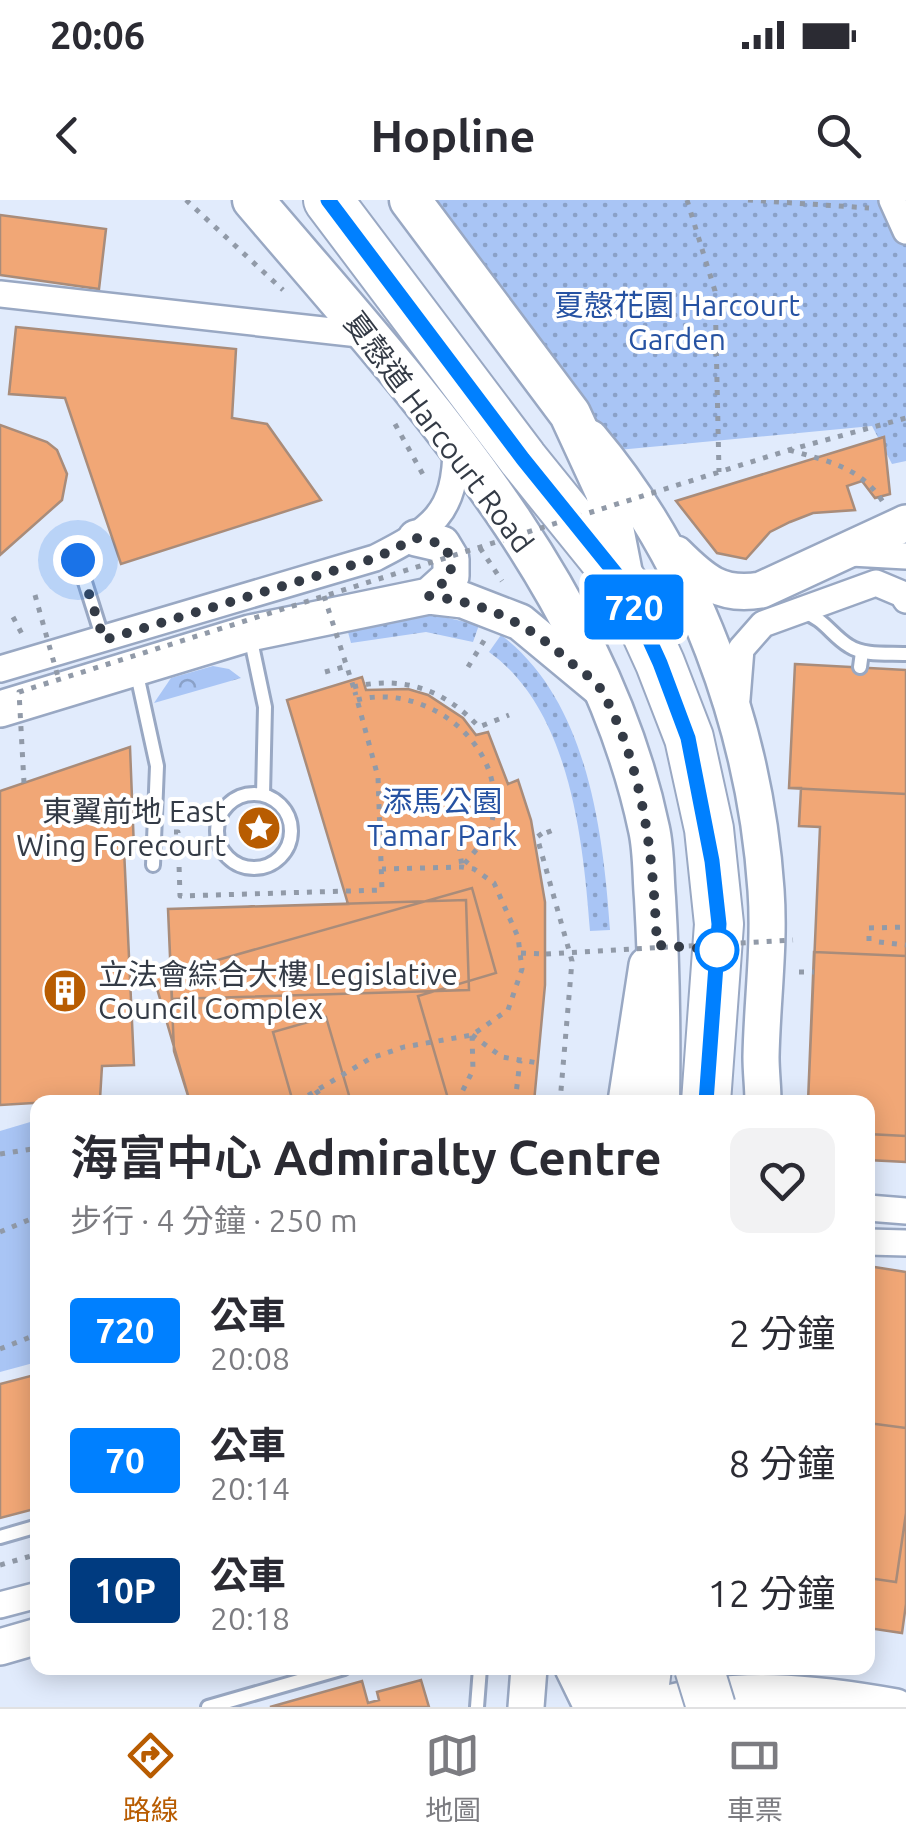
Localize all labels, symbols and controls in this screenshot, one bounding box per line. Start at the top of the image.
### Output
text: 20:06 [50,14,145,56]
icon: back [40,108,95,163]
icon: search [811,108,866,163]
text: Hopline [370,110,536,161]
park label: 夏慤花園 Harcourt Garden [554,288,800,356]
street label: 夏慤道 Harcourt Road [337,305,541,559]
your location [53,535,103,585]
line badge: 720 [576,574,692,640]
text: 720 [604,587,664,627]
park label: 添馬公園 Tamar Park [367,784,517,852]
place label: 東翼前地 East Wing Forecourt [16,794,226,862]
place icon: 東翼前地 East Wing Forecourt [236,805,282,851]
unlabelled marker [696,929,738,971]
place label: 立法會綜合大樓 Legislative Council Complex [98,957,458,1025]
building icon: 立法會綜合大樓 Legislative Council Complex [42,968,88,1014]
button: heart [730,1128,835,1233]
text: 海富中心 Admiralty Centre [70,1130,662,1184]
text: 步行 · 4 分鐘 · 250 m [70,1202,358,1238]
text: 公車 [210,1294,286,1336]
text: 720 [95,1310,155,1350]
text: 2 分鐘 [729,1312,835,1354]
text: 20:08 [210,1340,290,1376]
text: 公車 [210,1424,286,1466]
text: 70 [105,1440,145,1480]
text: 8 分鐘 [729,1442,835,1484]
text: 20:14 [210,1470,290,1506]
text: 公車 [210,1554,286,1596]
text: 10P [94,1570,156,1610]
text: 12 分鐘 [707,1572,835,1614]
text: 20:18 [210,1600,290,1636]
tab: 路線 [123,1728,179,1828]
tab: 地圖 [425,1728,481,1828]
tab: 車票 [727,1728,783,1828]

